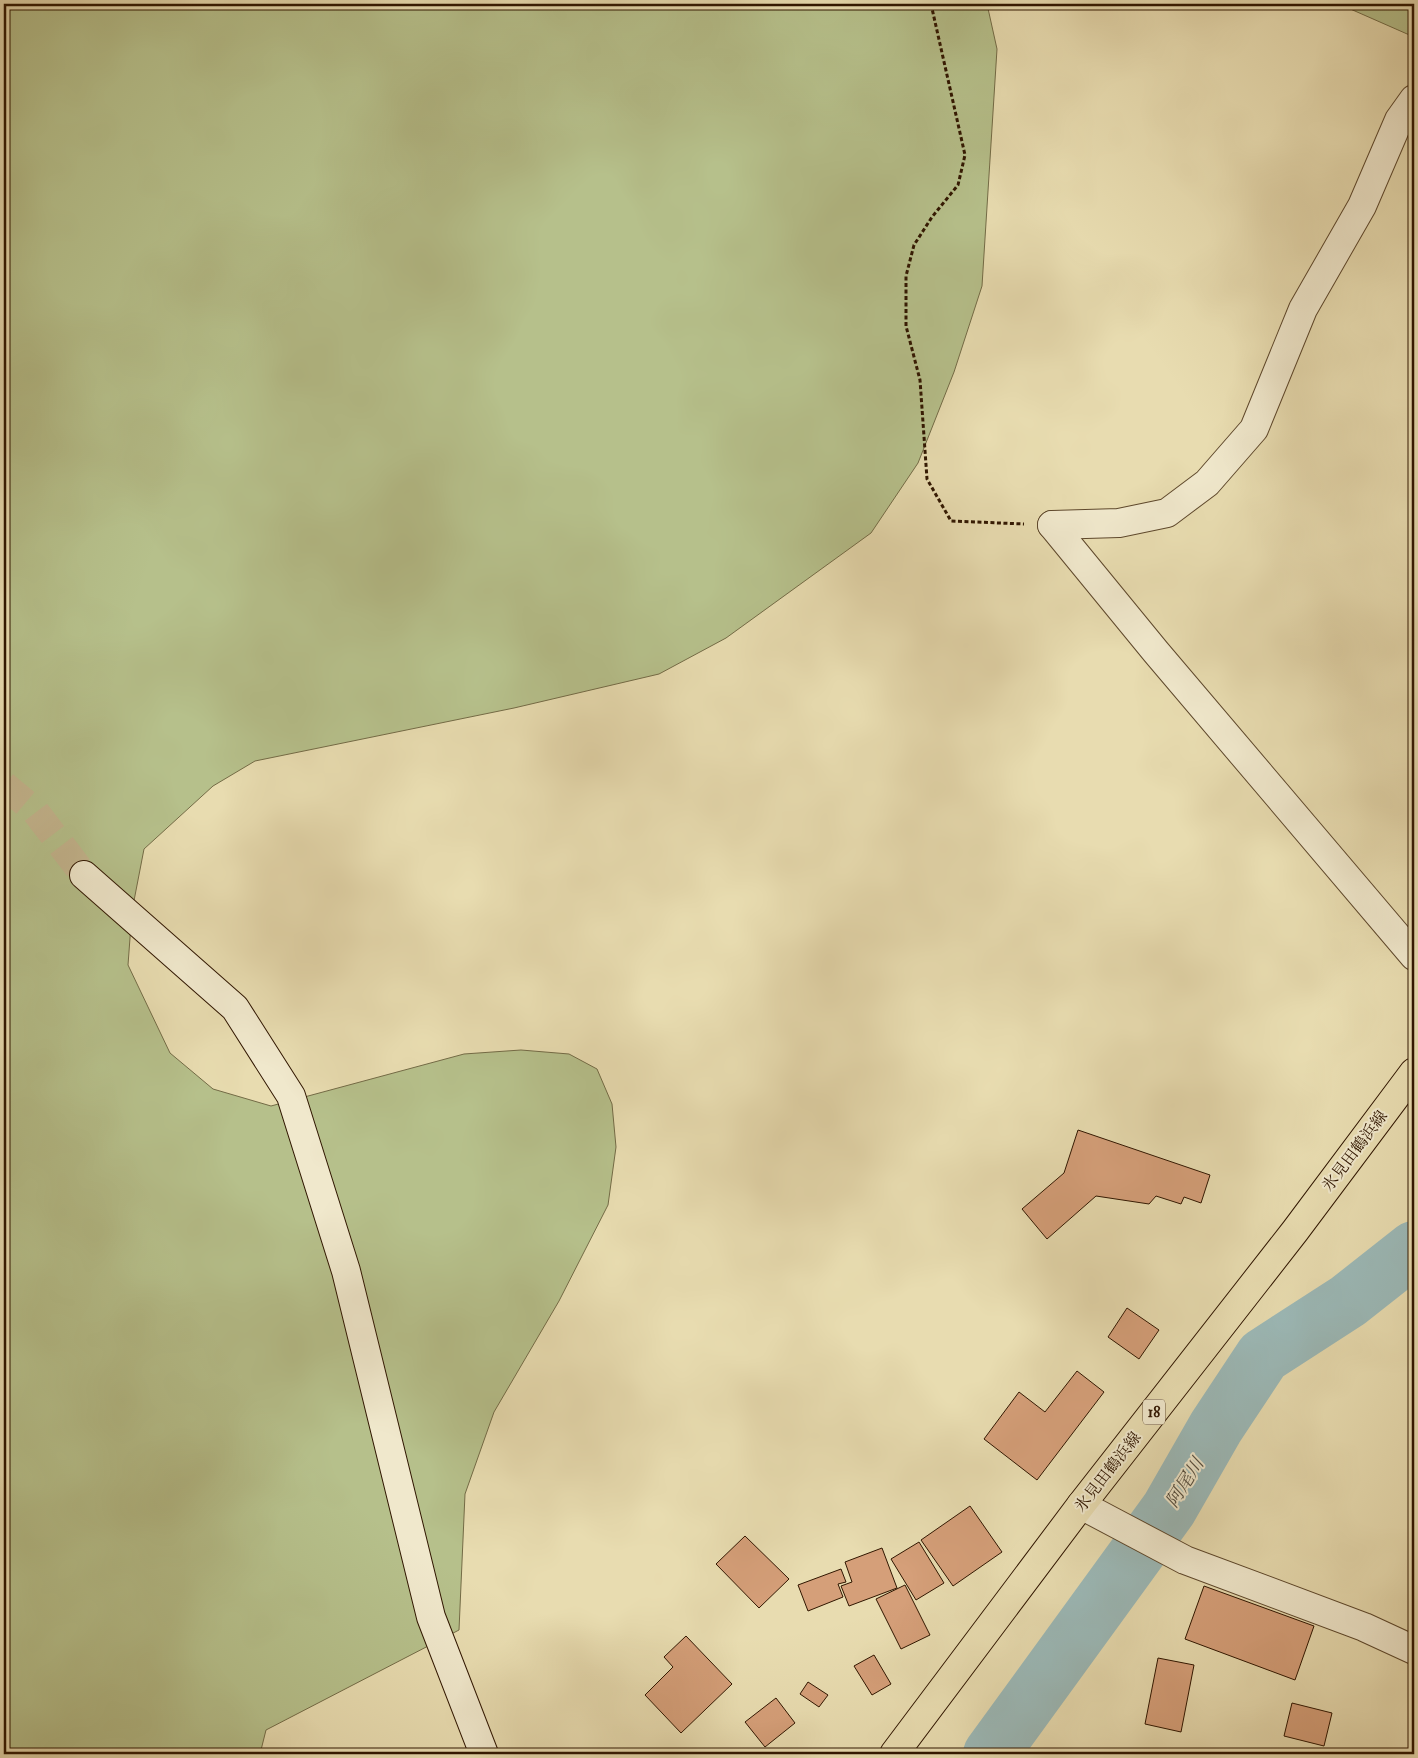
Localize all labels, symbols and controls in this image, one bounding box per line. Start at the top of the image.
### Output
street label: 氷見田鶴浜線 [1318,1107,1392,1195]
road number: 18 [1143,1400,1165,1424]
street label: 氷見田鶴浜線 [1071,1428,1145,1516]
water label: 阿尾川 [1161,1452,1210,1512]

